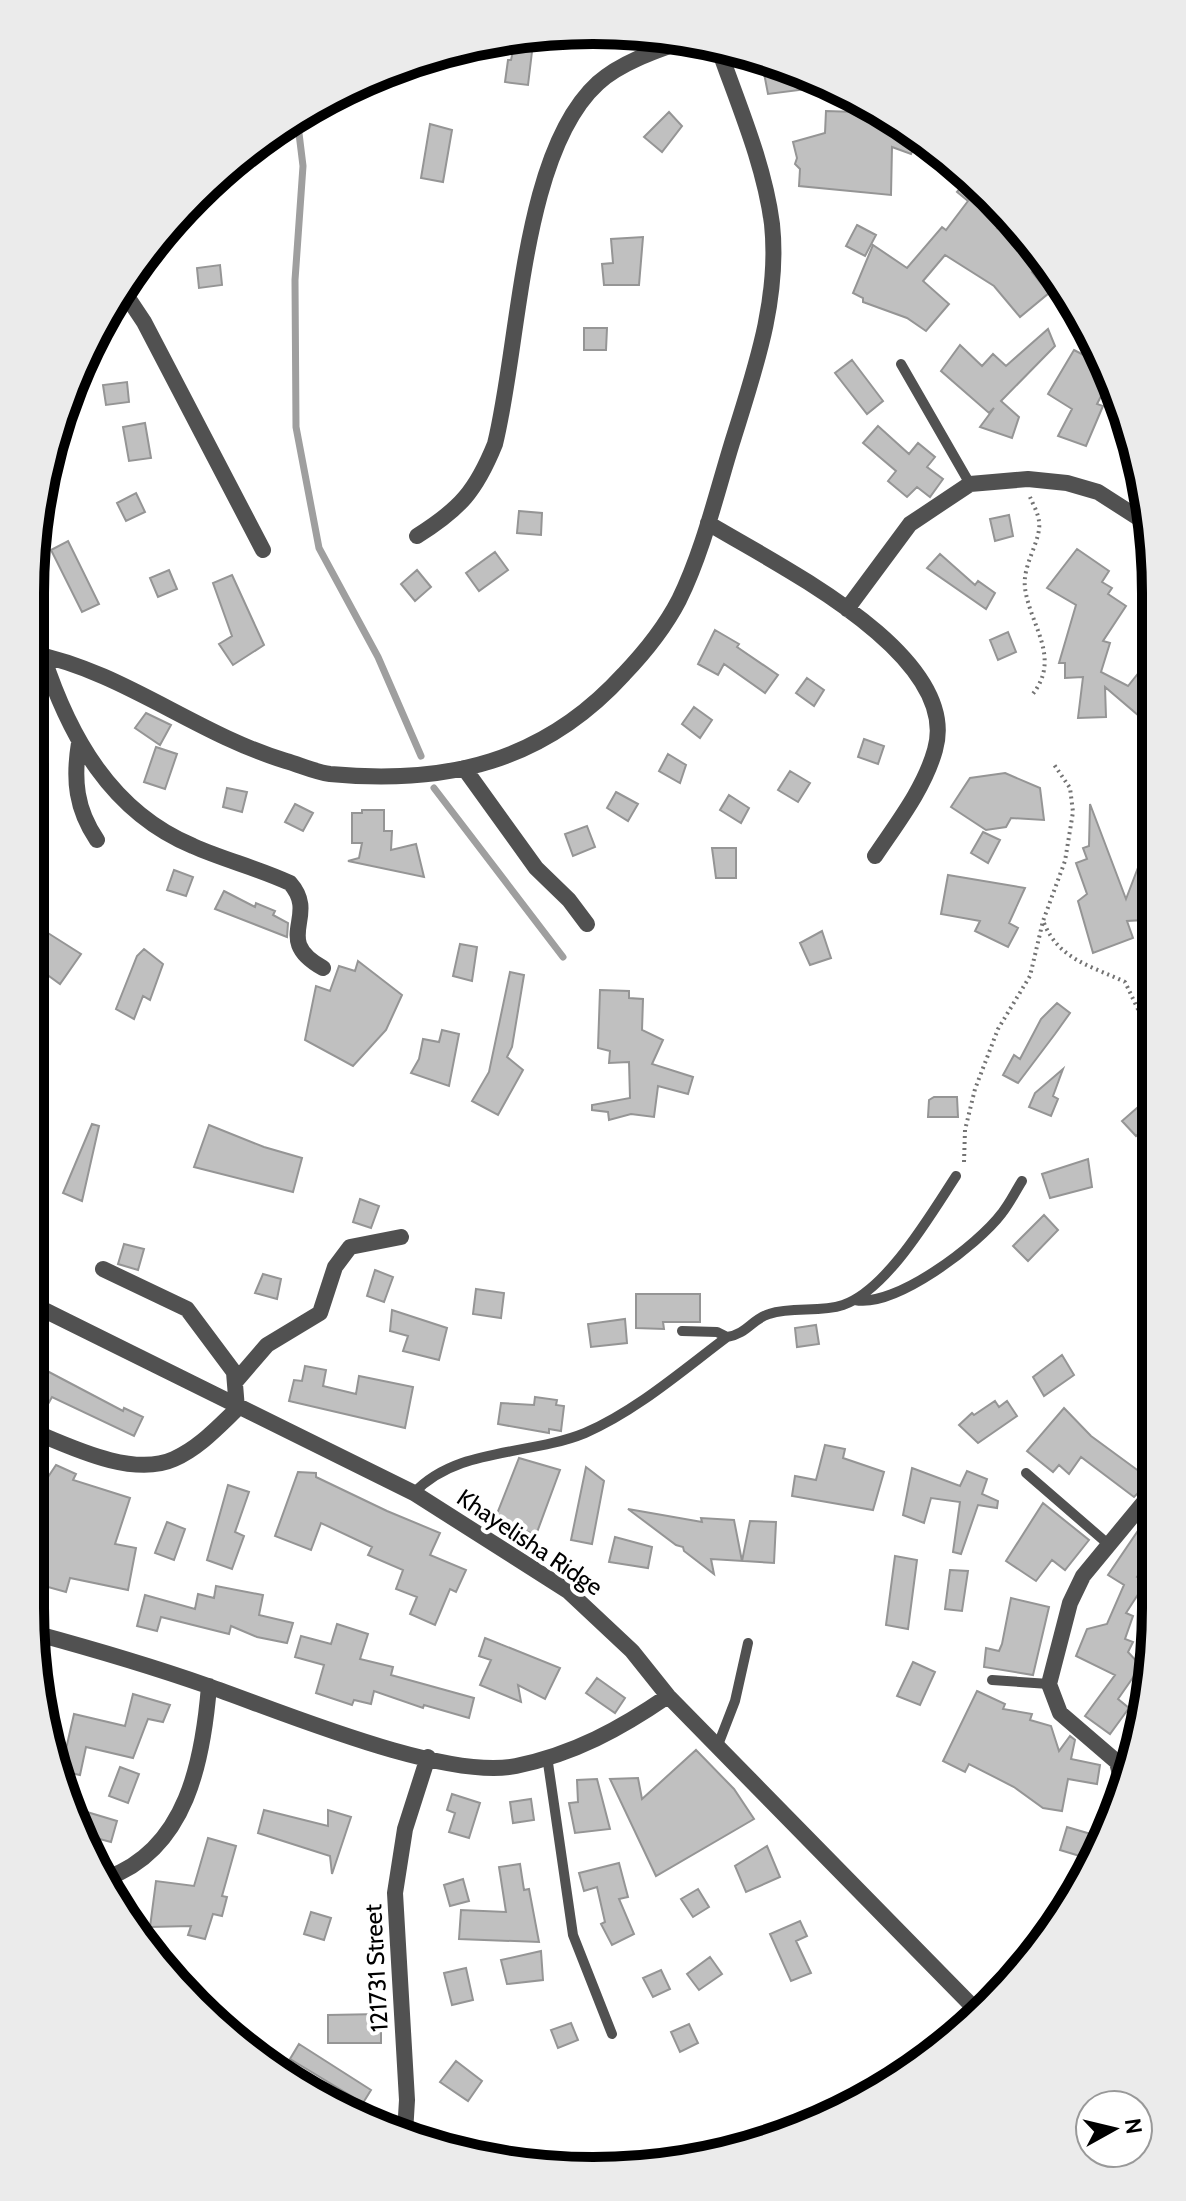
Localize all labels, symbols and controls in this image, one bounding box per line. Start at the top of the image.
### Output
street label: Khayelisha Ridge [452,1483,608,1601]
street label: 121731 Street [358,1903,394,2033]
north arrow [1074,2089,1154,2169]
text: N [1119,2117,1148,2136]

